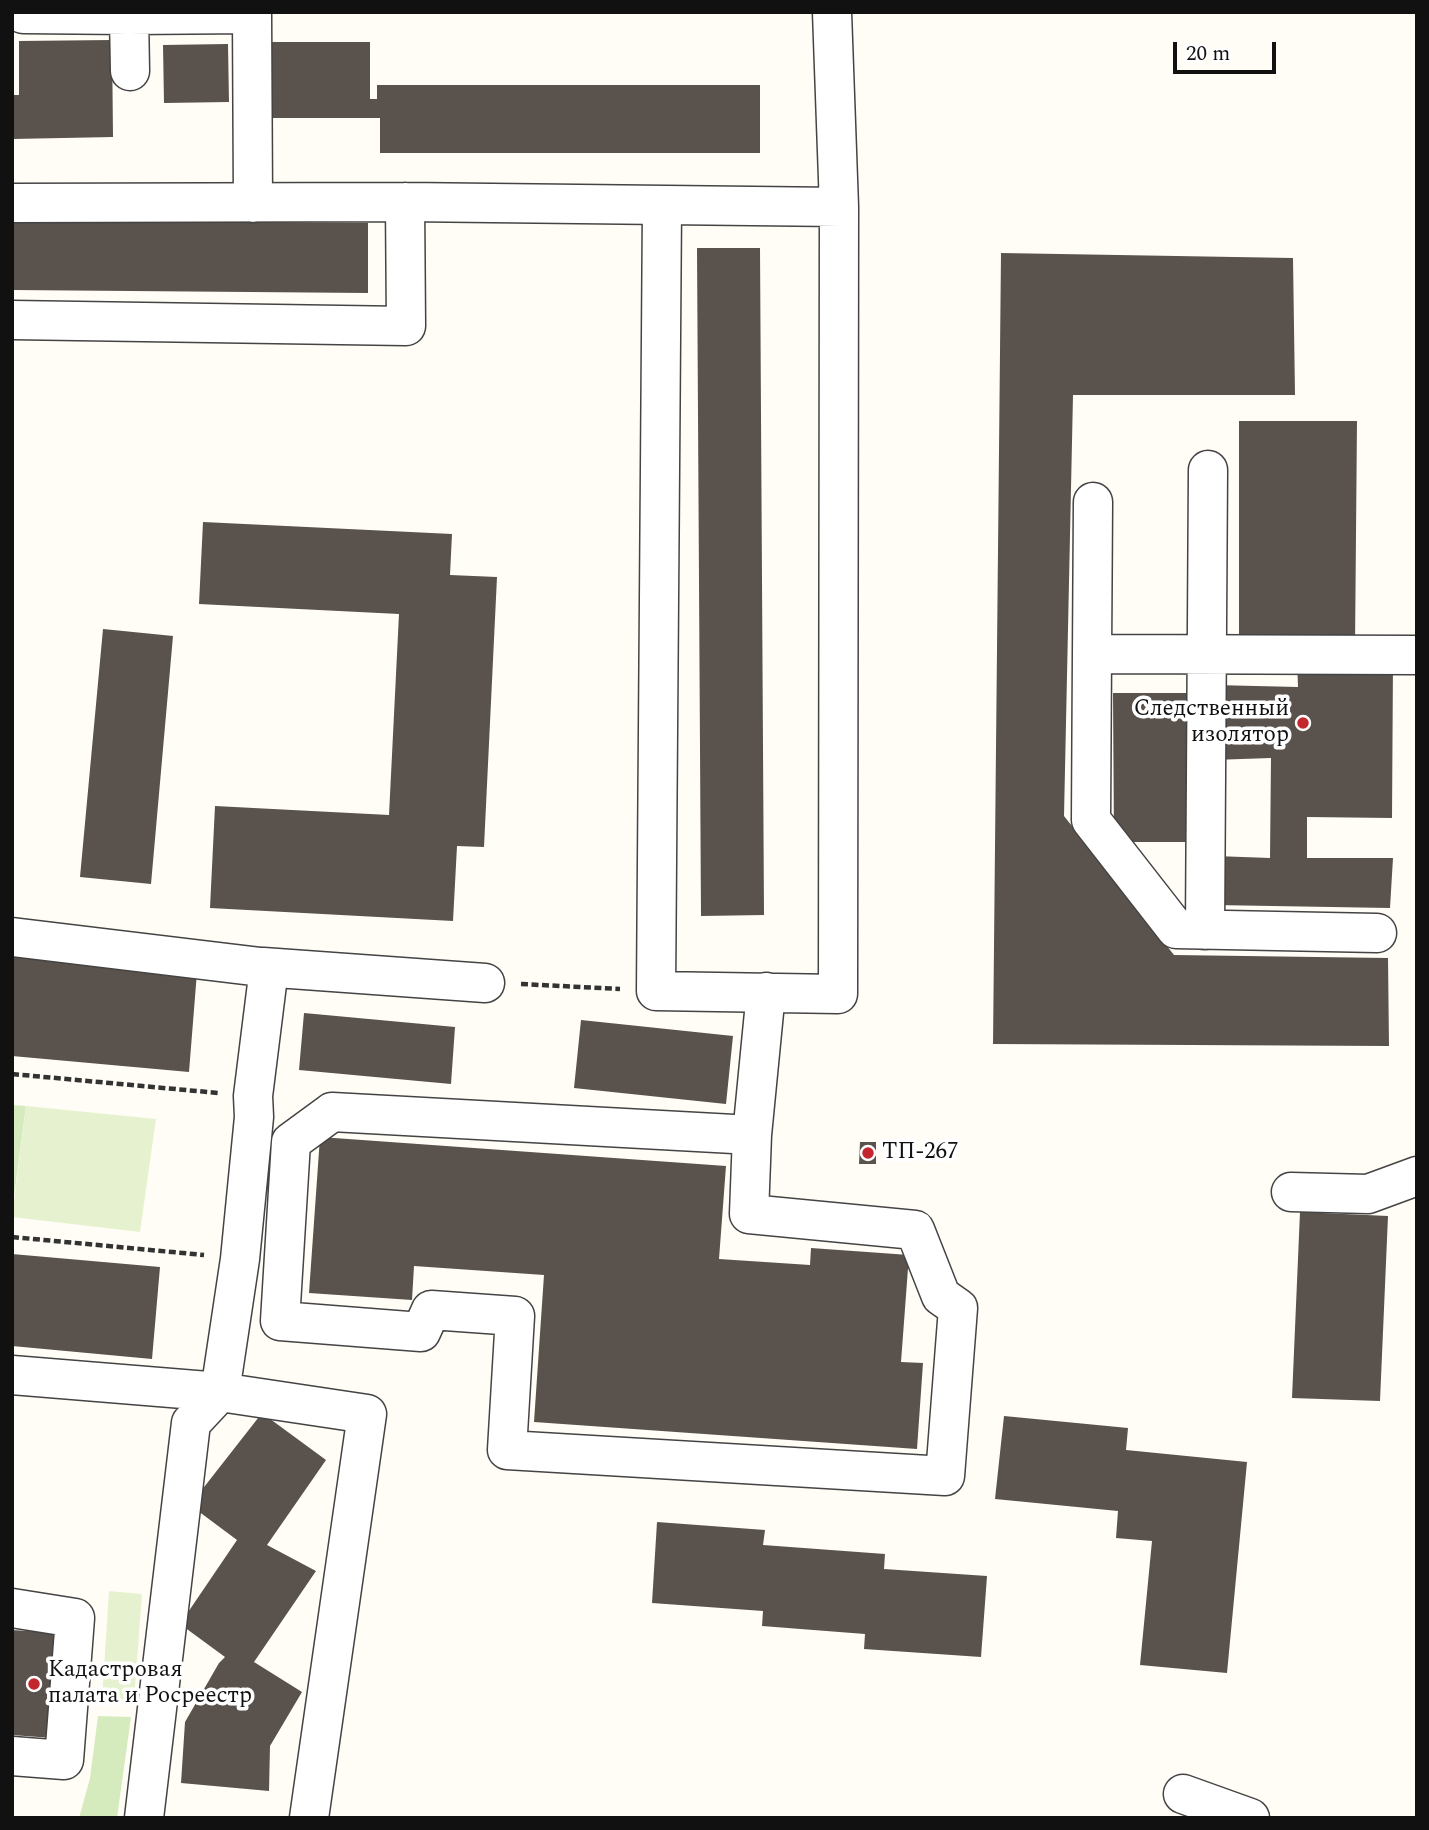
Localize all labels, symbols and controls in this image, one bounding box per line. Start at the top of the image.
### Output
scale bar [1177,28,1280,72]
text: 20 m [1186,38,1230,70]
place label: Следственный изолятор [1134,696,1289,750]
marker: Следственный изолятор [1295,715,1311,731]
place label: ТП-267 [882,1139,959,1167]
marker: ТП-267 [860,1145,876,1161]
place label: Кадастровая палата и Росреестр [48,1657,252,1711]
marker: Кадастровая палата и Росреестр [26,1676,42,1692]

